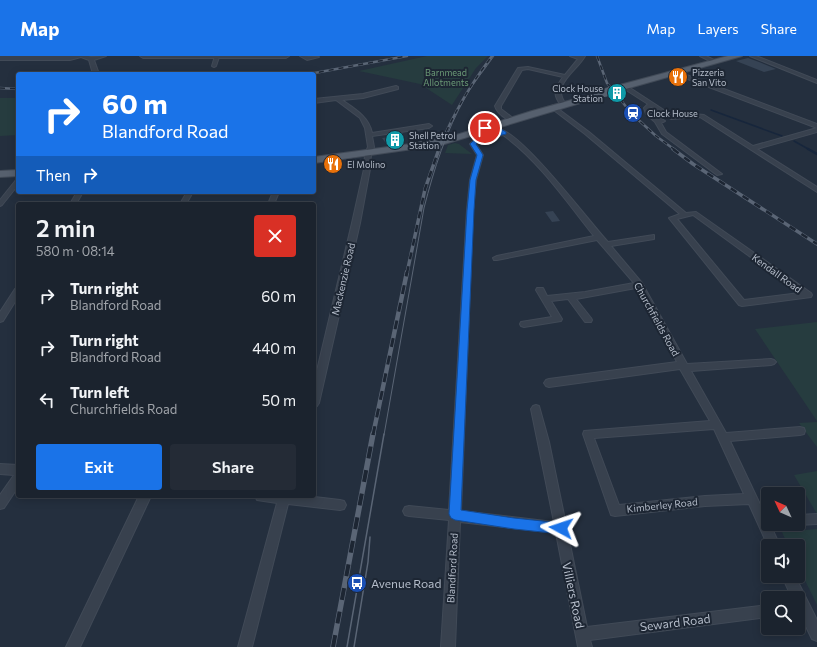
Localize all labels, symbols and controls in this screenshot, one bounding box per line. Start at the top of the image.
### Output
text: Map [20,17,59,40]
text: Map [647,20,675,37]
text: Layers [697,20,739,37]
text: Share [761,20,797,37]
restaurant icon: Pizzeria San Vito [667,66,689,88]
park label: Barnmead Allotments [423,67,469,88]
place label: Pizzeria San Vito [692,67,726,88]
building icon: Clock House Station [606,82,628,104]
place label: Clock House Station [552,83,603,104]
text: 60 m [102,86,168,120]
icon: right [36,88,88,140]
station icon: Clock House [622,102,644,124]
place label: Clock House [647,108,698,119]
pin [468,111,502,145]
icon: arrive [474,117,496,139]
text: Blandford Road [102,120,229,142]
building icon: Shell Petrol Station [384,129,406,151]
place label: Shell Petrol Station [409,130,455,151]
restaurant icon: El Molino [322,153,344,175]
place label: El Molino [347,159,385,170]
icon: right [79,164,101,186]
text: Then [36,166,71,184]
text: 2 min [36,213,95,242]
button: close [254,215,296,257]
street label: Mackenzie Road [329,241,357,316]
text: 580 m · 08:14 [36,243,115,259]
street label: Kendall Road [750,251,804,295]
text: Turn right [70,279,139,297]
street label: Churchfields Road [632,280,682,358]
icon: right [36,285,58,307]
text: 60 m [261,287,296,305]
text: Blandford Road [70,297,161,313]
text: Turn right [70,331,139,349]
icon: right [36,337,58,359]
text: 440 m [252,339,296,357]
text: Blandford Road [70,349,161,365]
text: Turn left [70,383,129,401]
icon: left [36,389,58,411]
text: 50 m [262,391,296,409]
text: Churchfields Road [70,401,177,417]
button: Exit [36,444,162,490]
button: Share [170,444,296,490]
north arrow [761,487,805,531]
map controls [761,487,805,635]
street label: Kimberley Road [626,495,698,515]
position arrow [540,507,582,549]
street label: Blandford Road [444,532,460,603]
button: sound [761,539,805,583]
street label: Villiers Road [560,561,588,629]
bus stop icon: Avenue Road [346,572,368,594]
place label: Avenue Road [371,576,441,590]
button: search [761,591,805,635]
street label: Seward Road [639,611,711,633]

